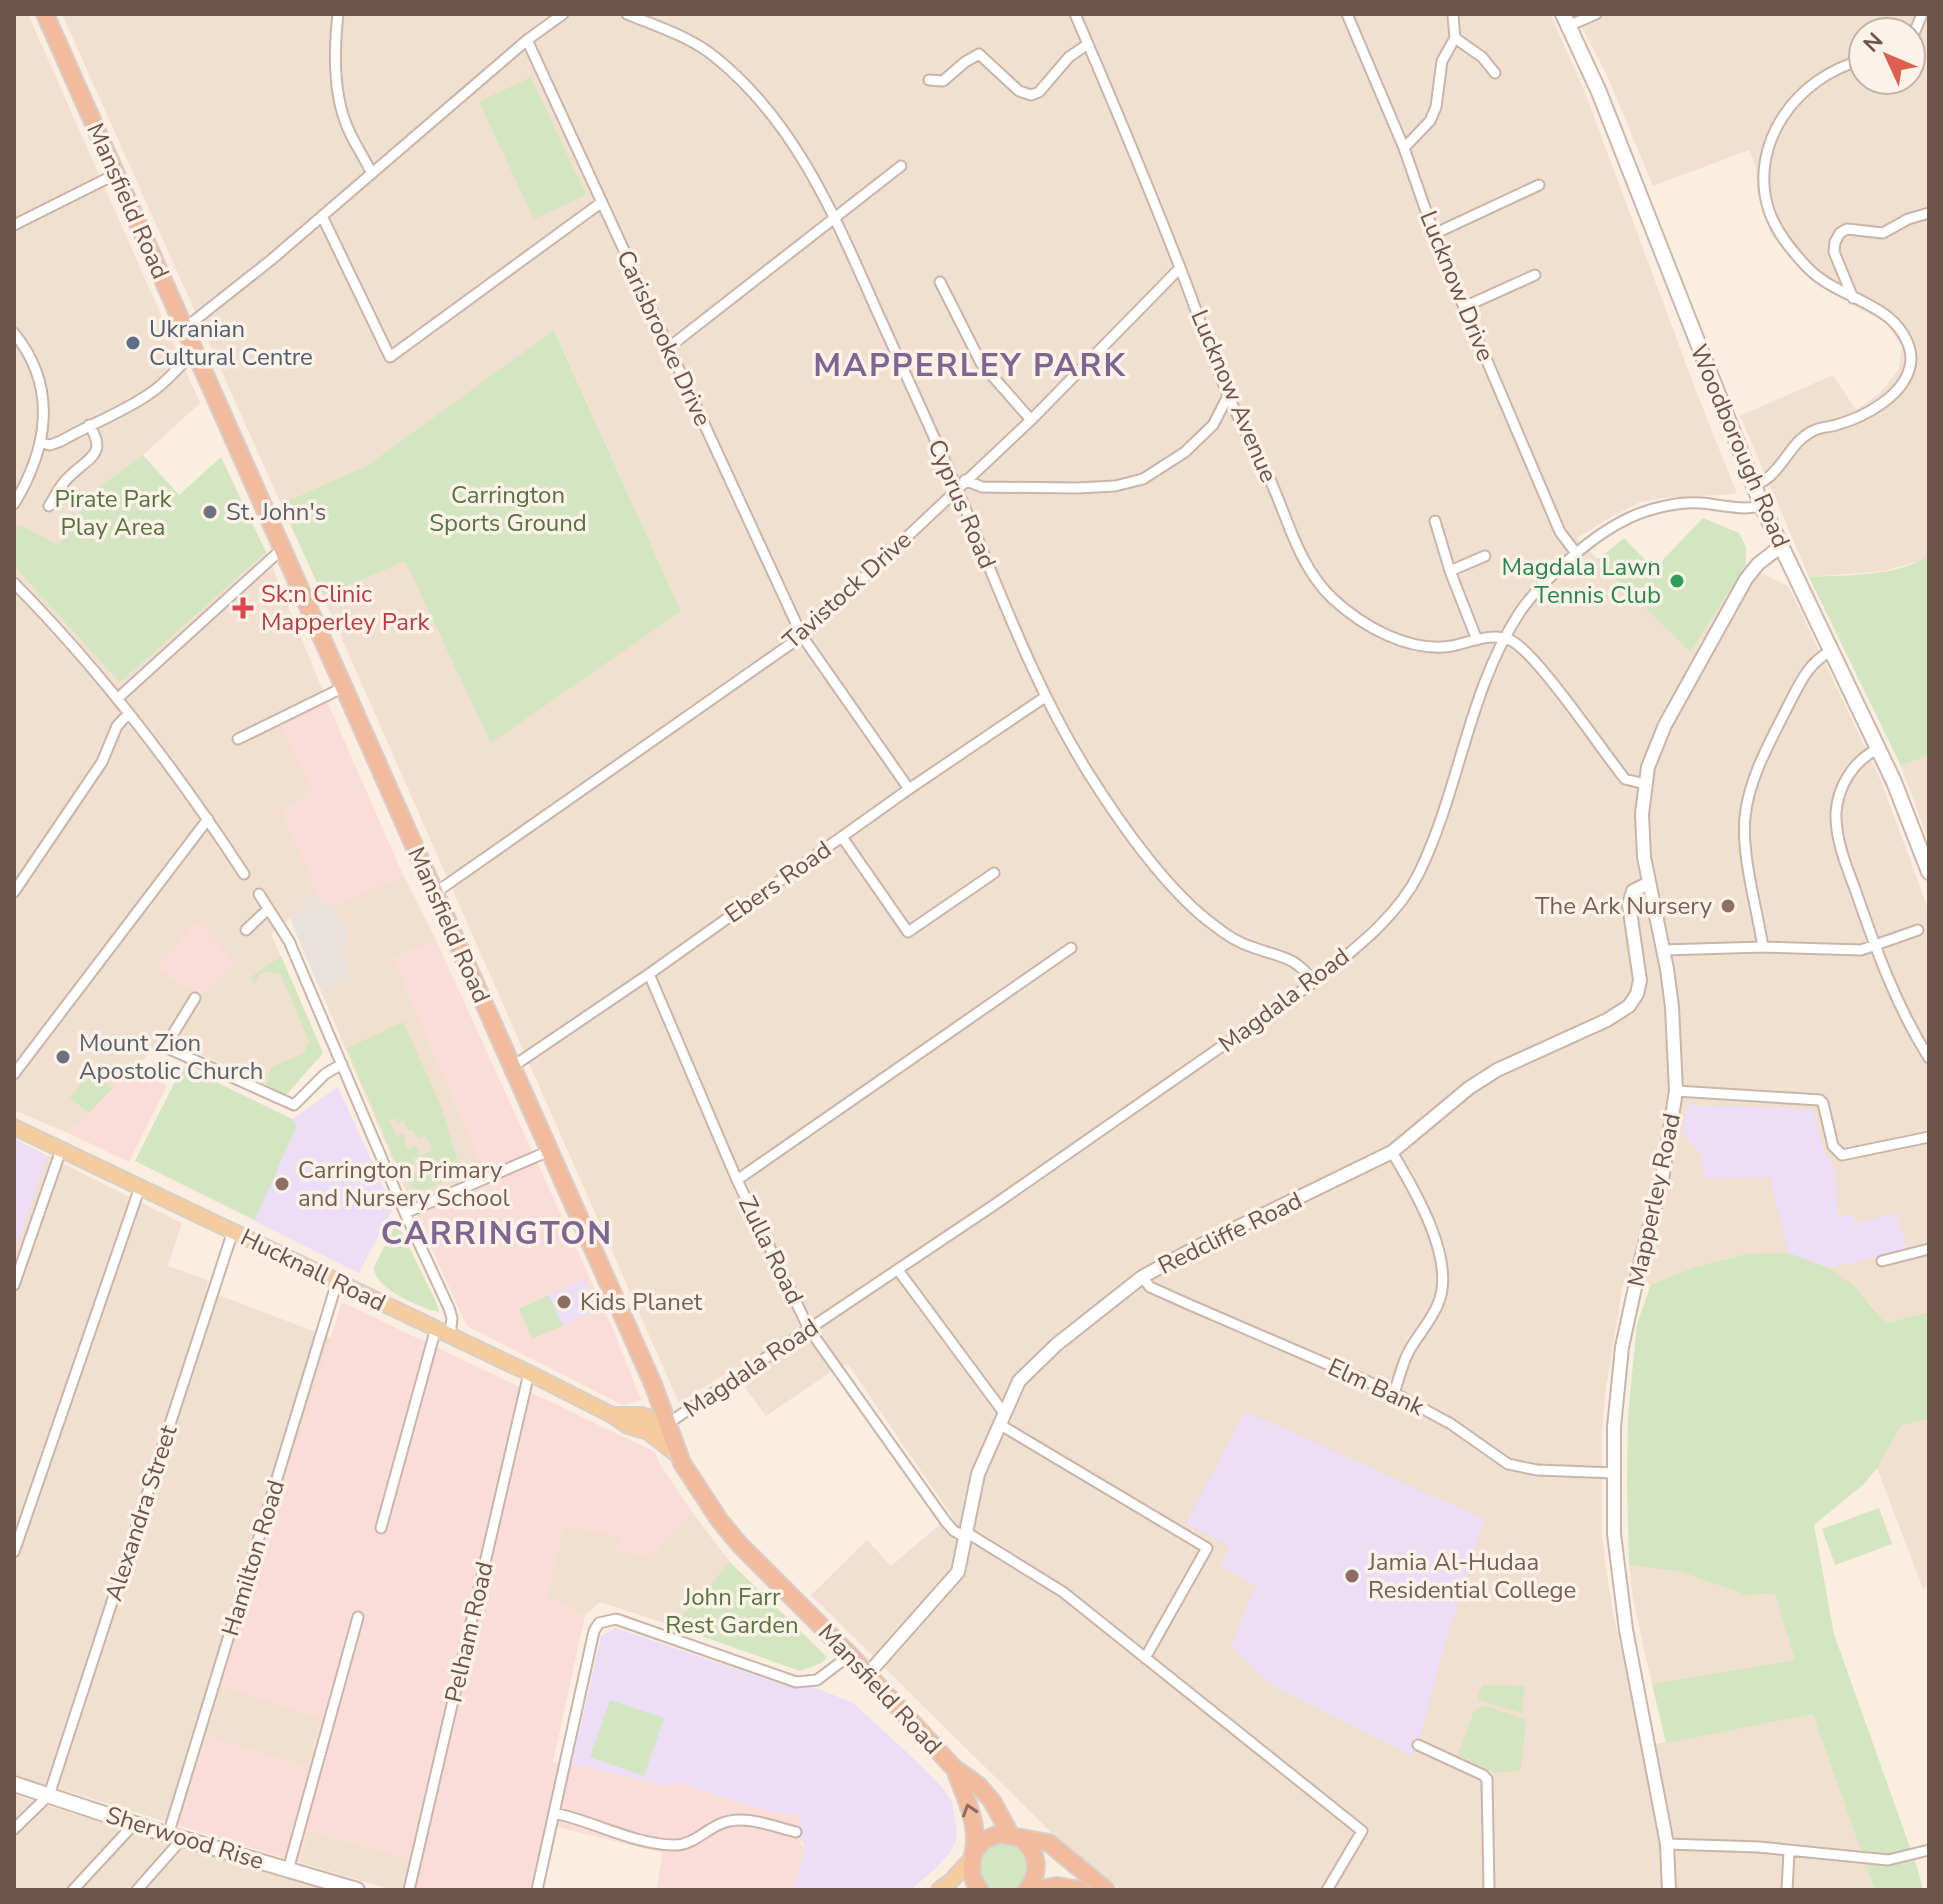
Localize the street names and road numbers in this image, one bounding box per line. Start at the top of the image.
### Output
street label: Mansfield Road [79,118,177,284]
street label: Lucknow Drive [1412,206,1502,366]
street label: Carisbrooke Drive [609,245,719,431]
street label: Lucknow Avenue [1183,305,1285,487]
street label: Woodborough Road [1683,339,1797,553]
street label: Cyprus Road [920,434,1004,574]
street label: Tavistock Drive [776,524,918,656]
street label: Ebers Road [719,834,837,930]
street label: Mansfield Road [400,842,498,1008]
street label: Magdala Road [1212,940,1356,1060]
street label: Mapperley Road [1620,1110,1688,1290]
street label: Redcliffe Road [1153,1184,1307,1282]
street label: Zulla Road [731,1191,811,1309]
street label: Hucknall Road [235,1221,391,1319]
street label: Magdala Road [677,1311,825,1425]
street label: Elm Bank [1323,1351,1430,1424]
street label: Alexandra Street [98,1421,185,1605]
street label: Hamilton Road [214,1476,292,1640]
street label: Pelham Road [437,1559,501,1705]
street label: Mansfield Road [811,1617,949,1761]
street label: Sherwood Rise [102,1799,268,1877]

